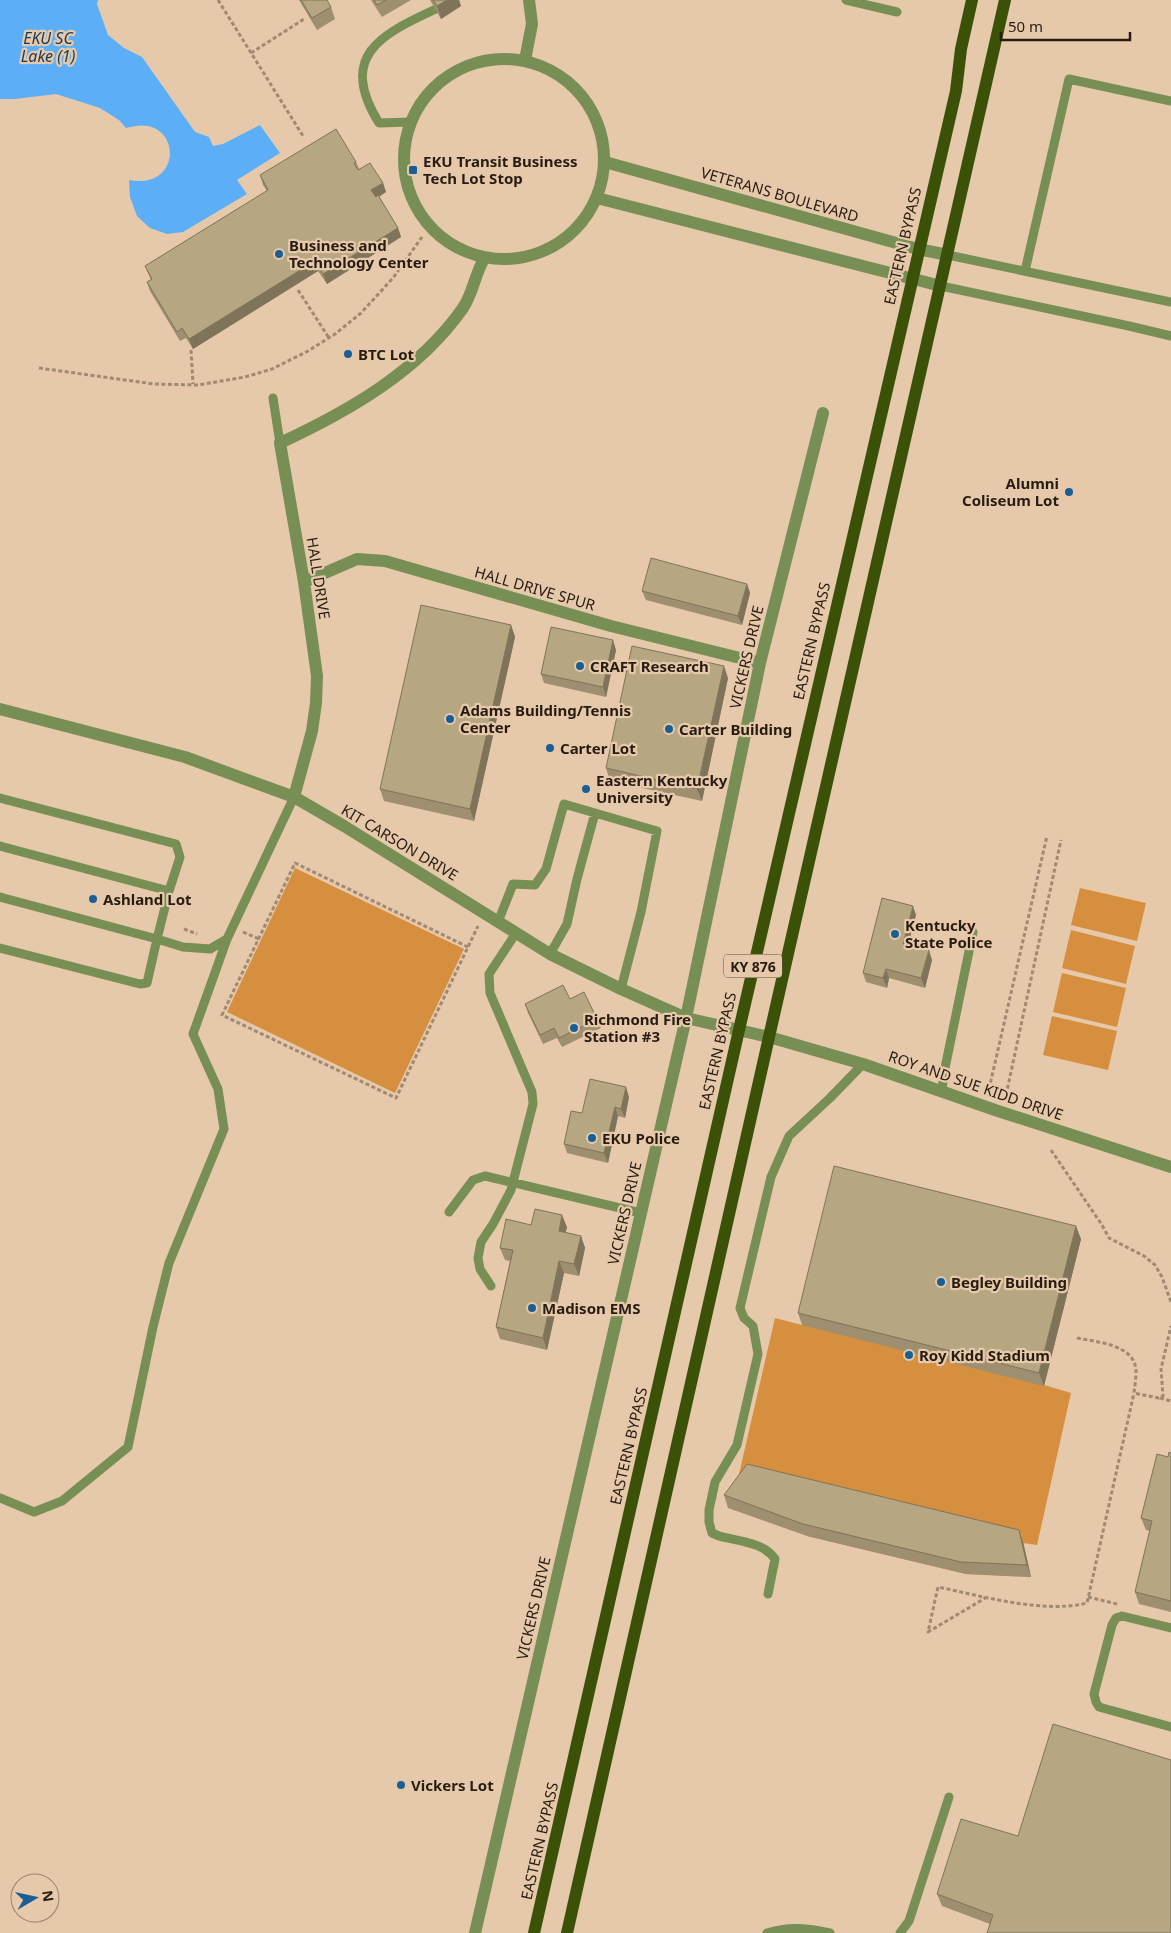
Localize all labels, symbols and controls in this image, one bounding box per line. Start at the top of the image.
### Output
scale bar [1001,10,1130,42]
text: 50 m [1008,16,1043,36]
water label: EKU SC Lake (1) [21,27,75,67]
place label: EKU Transit Business Tech Lot Stop [423,151,578,188]
street label: VETERANS BOULEVARD [699,162,861,226]
marker: EKU Transit Business Tech Lot Stop [407,164,419,176]
street label: EASTERN BYPASS [879,185,925,307]
place label: Business and Technology Center [289,235,429,272]
marker: Business and Technology Center [273,248,285,260]
place label: BTC Lot [358,344,415,364]
marker: BTC Lot [342,348,354,360]
place label: Alumni Coliseum Lot [962,473,1059,510]
marker: Alumni Coliseum Lot [1063,486,1075,498]
street label: HALL DRIVE [303,535,335,621]
street label: HALL DRIVE SPUR [472,561,598,615]
street label: EASTERN BYPASS [788,580,834,702]
street label: VICKERS DRIVE [724,603,768,711]
place label: CRAFT Research [590,656,709,676]
marker: CRAFT Research [574,660,586,672]
place label: Adams Building/Tennis Center [460,700,631,737]
marker: Adams Building/Tennis Center [444,713,456,725]
place label: Carter Building [679,719,792,739]
marker: Carter Building [663,723,675,735]
place label: Carter Lot [560,738,636,758]
marker: Carter Lot [544,742,556,754]
place label: Eastern Kentucky University [596,770,728,807]
marker: Eastern Kentucky University [580,783,592,795]
street label: KIT CARSON DRIVE [338,799,462,885]
place label: Ashland Lot [103,889,192,909]
marker: Ashland Lot [87,893,99,905]
place label: Kentucky State Police [905,915,993,952]
marker: Kentucky State Police [889,928,901,940]
road number: KY 876 [724,954,782,978]
street label: EASTERN BYPASS [694,990,740,1112]
place label: Richmond Fire Station #3 [584,1009,691,1046]
marker: Richmond Fire Station #3 [568,1022,580,1034]
street label: ROY AND SUE KIDD DRIVE [886,1046,1066,1124]
place label: EKU Police [602,1128,680,1148]
marker: EKU Police [586,1132,598,1144]
street label: VICKERS DRIVE [602,1159,646,1267]
place label: Begley Building [951,1272,1067,1292]
marker: Begley Building [935,1276,947,1288]
place label: Madison EMS [542,1298,640,1318]
marker: Madison EMS [526,1302,538,1314]
place label: Roy Kidd Stadium [919,1345,1050,1365]
marker: Roy Kidd Stadium [903,1349,915,1361]
street label: EASTERN BYPASS [605,1385,651,1507]
street label: VICKERS DRIVE [511,1554,555,1662]
place label: Vickers Lot [411,1775,494,1795]
marker: Vickers Lot [395,1779,407,1791]
street label: EASTERN BYPASS [516,1780,562,1902]
north arrow [10,1873,60,1923]
text: N [38,1889,59,1903]

